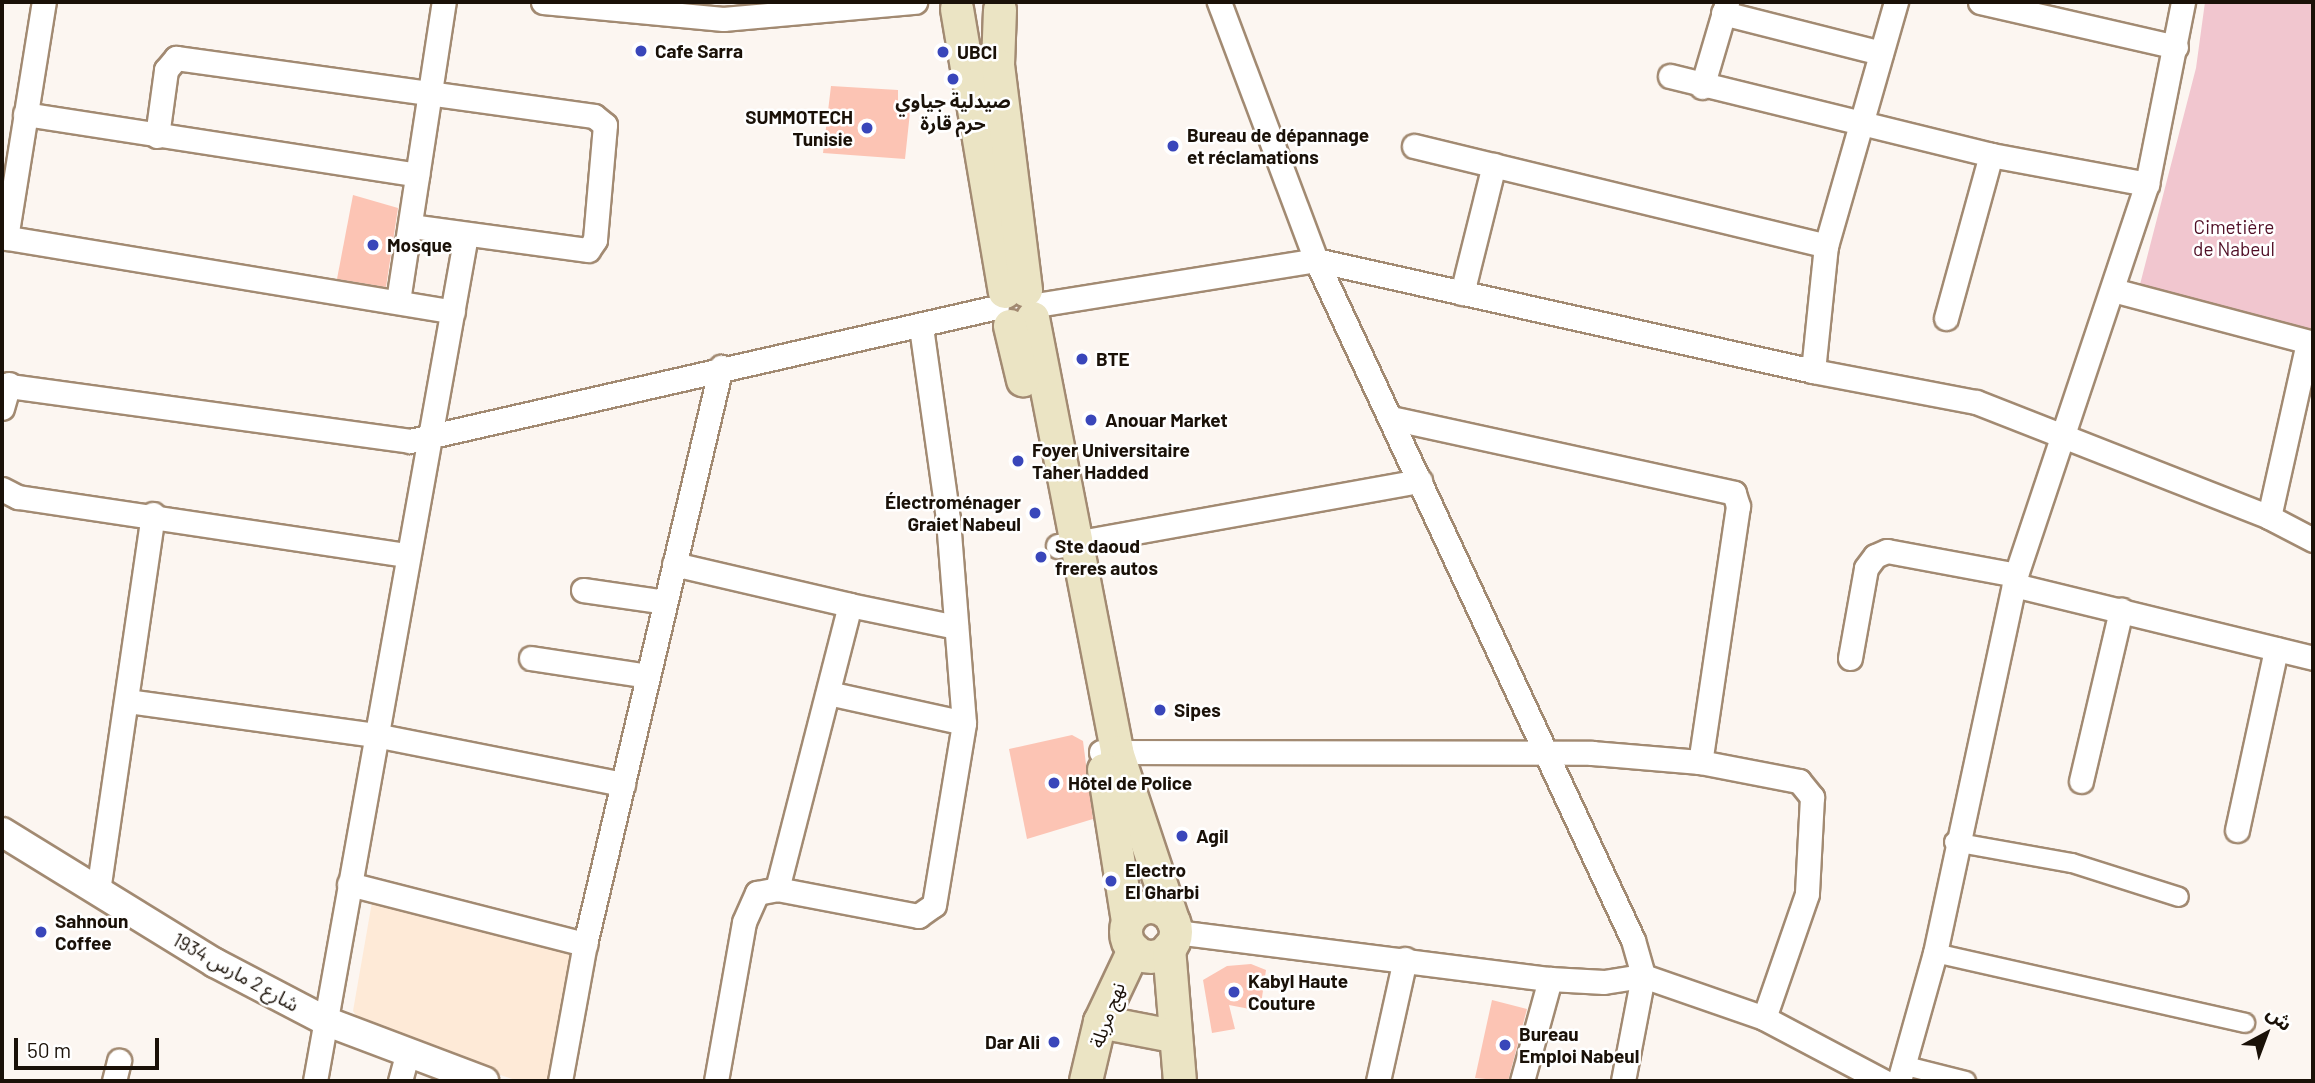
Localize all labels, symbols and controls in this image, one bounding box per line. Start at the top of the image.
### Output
place label: Cafe Sarra [655,40,743,62]
place label: UBCI [957,41,997,63]
marker: Cafe Sarra [633,43,649,59]
marker: UBCI [935,44,951,60]
marker: صيدلية جياوي حرم قارة [945,71,961,87]
place label: صيدلية جياوي حرم قارة [895,90,1011,134]
place label: SUMMOTECH Tunisie [745,106,853,150]
marker: SUMMOTECH Tunisie [859,120,875,136]
place label: Bureau de dépannage et réclamations [1187,124,1369,168]
marker: Bureau de dépannage et réclamations [1165,138,1181,154]
park label: Cimetière de Nabeul [2193,216,2275,260]
place label: Mosque [387,234,452,256]
marker: Mosque [365,237,381,253]
place label: BTE [1096,348,1130,370]
marker: BTE [1074,351,1090,367]
place label: Anouar Market [1105,409,1228,431]
marker: Anouar Market [1083,412,1099,428]
place label: Foyer Universitaire Taher Hadded [1032,439,1190,483]
marker: Foyer Universitaire Taher Hadded [1010,453,1026,469]
place label: Électroménager Graiet Nabeul [885,491,1021,535]
marker: Électroménager Graiet Nabeul [1027,505,1043,521]
place label: Ste daoud freres autos [1055,535,1158,579]
marker: Ste daoud freres autos [1033,549,1049,565]
place label: Sipes [1174,699,1221,721]
marker: Sipes [1152,702,1168,718]
place label: Hôtel de Police [1068,772,1192,794]
marker: Hôtel de Police [1046,775,1062,791]
place label: Agil [1196,825,1228,847]
marker: Agil [1174,828,1190,844]
place label: Electro El Gharbi [1125,859,1199,903]
marker: Electro El Gharbi [1103,873,1119,889]
place label: Sahnoun Coffee [55,910,128,954]
marker: Sahnoun Coffee [33,924,49,940]
street label: شارع 2 مارس 1934 [169,928,303,1016]
place label: Kabyl Haute Couture [1248,970,1348,1014]
street label: نهج مربلة [1085,979,1129,1051]
marker: Kabyl Haute Couture [1226,984,1242,1000]
north arrow [2231,999,2301,1069]
text: ش [2263,1001,2297,1035]
place label: Bureau Emploi Nabeul [1519,1023,1639,1067]
scale bar [18,1024,163,1068]
place label: Dar Ali [985,1031,1040,1053]
marker: Dar Ali [1046,1034,1062,1050]
text: 50 m [27,1037,71,1062]
marker: Bureau Emploi Nabeul [1497,1037,1513,1053]

